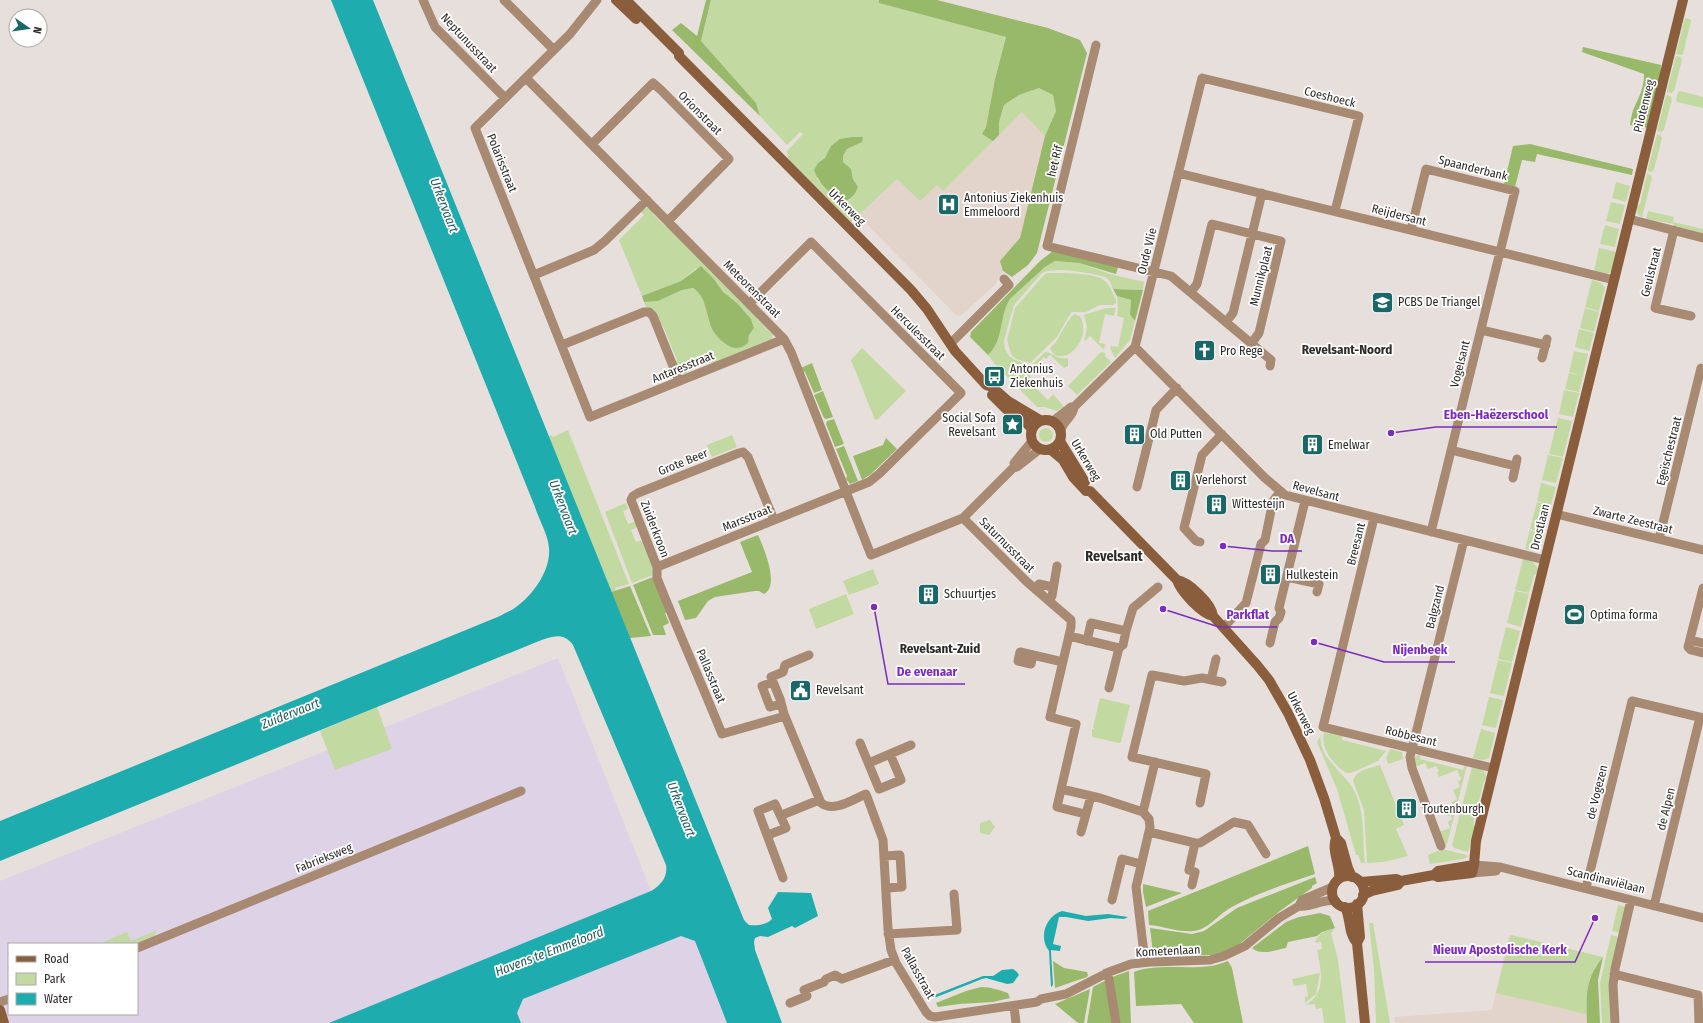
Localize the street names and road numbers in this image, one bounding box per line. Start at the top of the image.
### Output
street label: Neptunusstraat [438,10,500,76]
street label: Pilotenweg [1631,78,1657,134]
street label: Coeshoeck [1303,84,1358,110]
street label: Orionstraat [675,88,725,138]
street label: Polarisstraat [484,132,520,194]
street label: het Rif [1044,142,1066,178]
street label: Spaanderbank [1437,153,1509,183]
street label: Urkerweg [826,186,869,229]
street label: Reijdersant [1370,201,1428,229]
street label: Oude Vlie [1134,226,1160,276]
street label: Munnikplaat [1247,245,1275,307]
street label: Geulstraat [1638,246,1664,298]
street label: Meteorenstraat [721,258,784,321]
street label: Herculesstraat [888,303,948,363]
street label: Vogelsant [1447,339,1473,389]
street label: Antaresstraat [650,348,716,386]
street label: Egeïschestraat [1654,415,1684,487]
street label: Urkerweg [1068,437,1104,484]
street label: Grote Beer [656,445,711,478]
street label: Revelsant [1291,478,1341,504]
street label: Zuiderkroon [638,499,672,559]
street label: Marsstraat [720,502,774,534]
street label: Drostlaan [1527,502,1553,552]
street label: Zwarte Zeestraat [1592,503,1674,537]
street label: Saturnusstraat [976,514,1038,576]
street label: Breesant [1344,521,1368,567]
street label: Balgzand [1423,584,1447,630]
street label: Pallasstraat [693,647,729,705]
street label: Urkerweg [1284,689,1318,737]
street label: Robbesant [1384,723,1438,749]
street label: de Vogezen [1583,763,1611,821]
street label: de Alpen [1654,786,1678,832]
street label: Fabrieksweg [294,840,355,876]
street label: Scandinaviëlaan [1565,864,1647,896]
street label: Kometenlaan [1135,942,1201,960]
street label: Pallasstraat [898,945,938,1001]

